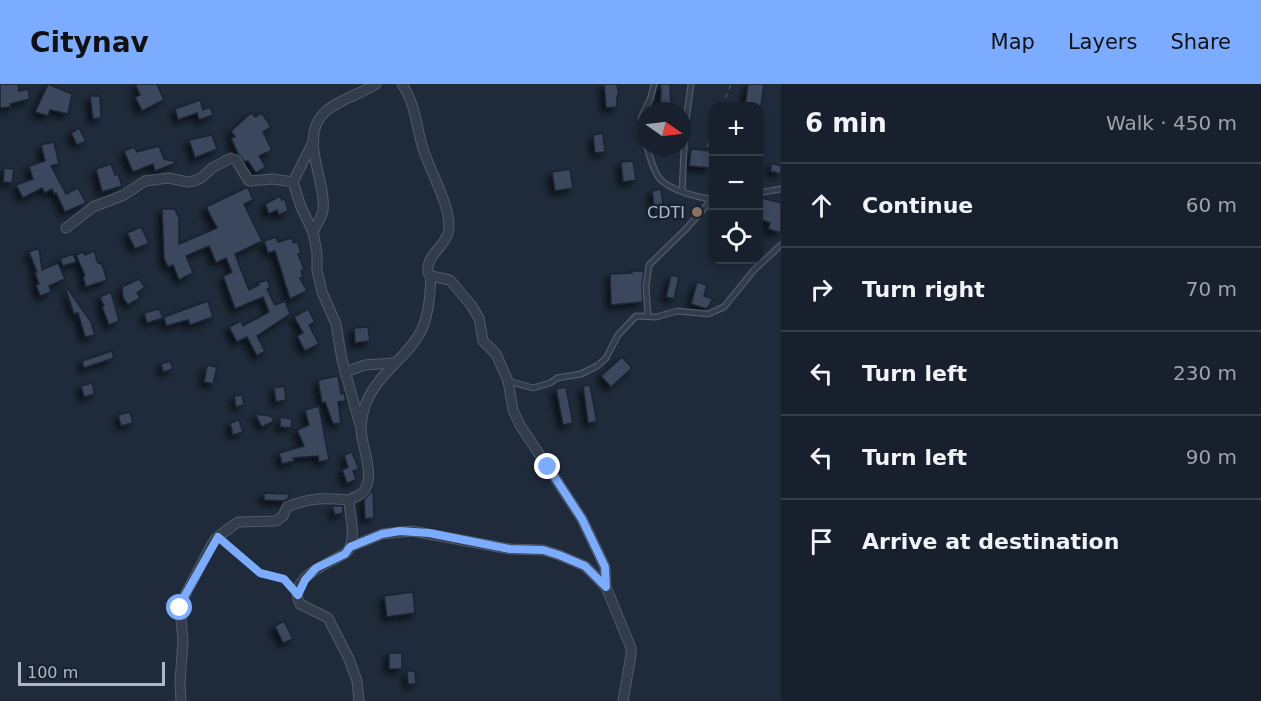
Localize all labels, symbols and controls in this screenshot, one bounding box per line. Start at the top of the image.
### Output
text: Citynav [30,26,149,59]
text: Map [991,30,1035,54]
text: Layers [1068,30,1137,54]
text: Share [1170,30,1231,54]
north arrow [637,102,691,156]
map controls [709,102,763,264]
button: + [709,102,763,156]
text: 6 min [805,108,887,138]
text: Walk · 450 m [1106,111,1237,135]
button: − [709,156,763,210]
icon: ahead [805,189,838,222]
text: Continue [862,193,973,218]
text: 60 m [1186,193,1237,217]
place label: CDTI [647,203,685,222]
marker: CDTI [690,205,704,219]
button: locate [709,210,763,264]
icon: right [805,273,838,306]
text: Turn right [862,277,985,302]
text: 70 m [1186,277,1237,301]
icon: left [805,357,838,390]
text: Turn left [862,361,967,386]
text: 230 m [1173,361,1237,385]
icon: left [805,441,838,474]
text: Turn left [862,445,967,470]
text: 90 m [1186,445,1237,469]
route end [534,453,560,479]
icon: arrive [805,525,838,558]
text: Arrive at destination [862,529,1119,554]
route start [166,594,192,620]
scale bar [18,659,165,686]
text: 100 m [27,663,78,682]

